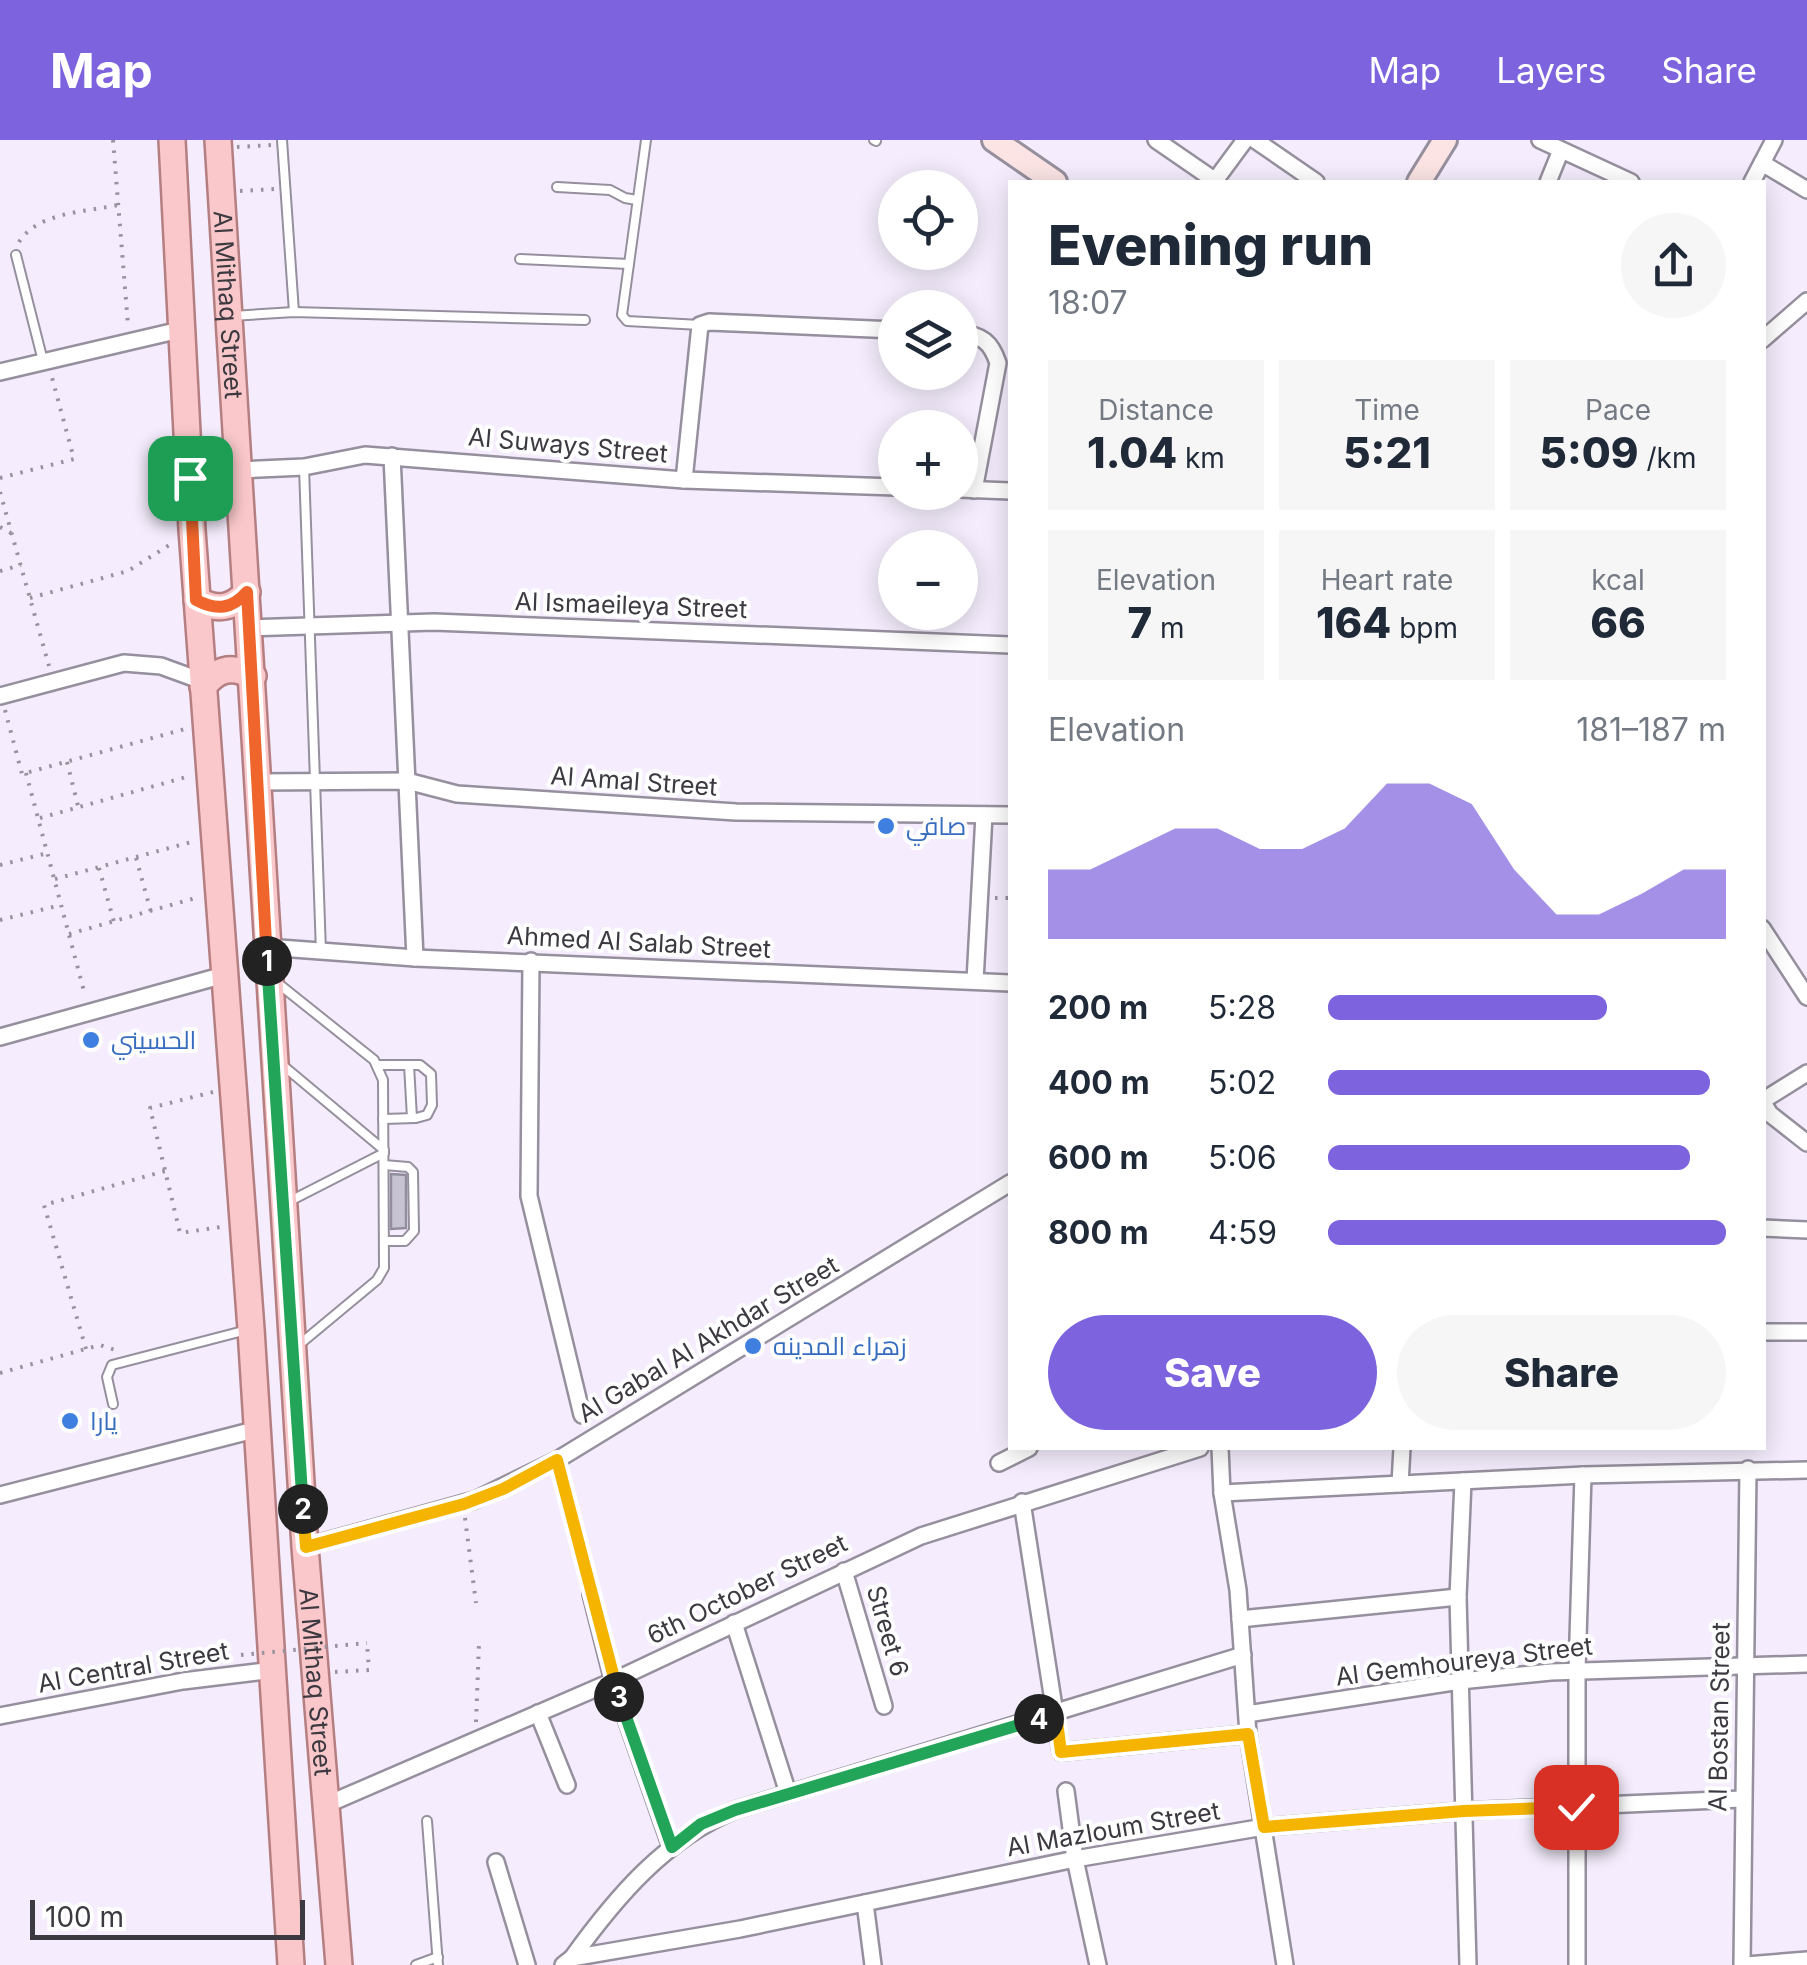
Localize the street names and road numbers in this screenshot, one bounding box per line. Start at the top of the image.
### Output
street label: Al Mithaq Street [207,209,249,400]
street label: Al Suways Street [467,421,669,469]
street label: Al Ismaeileya Street [514,586,748,624]
street label: Al Amal Street [550,760,718,802]
street label: Ahmed Al Salab Street [506,920,772,964]
street label: Al Gabal Al Akhdar Street [573,1249,843,1429]
street label: 6th October Street [642,1528,852,1650]
street label: Street 6 [861,1582,915,1680]
street label: Al Mithaq Street [293,1586,339,1777]
street label: Al Bostan Street [1702,1622,1736,1812]
street label: Al Gemhoureya Street [1334,1630,1594,1692]
street label: Al Central Street [35,1635,231,1699]
street label: Al Mazloum Street [1004,1795,1222,1863]

